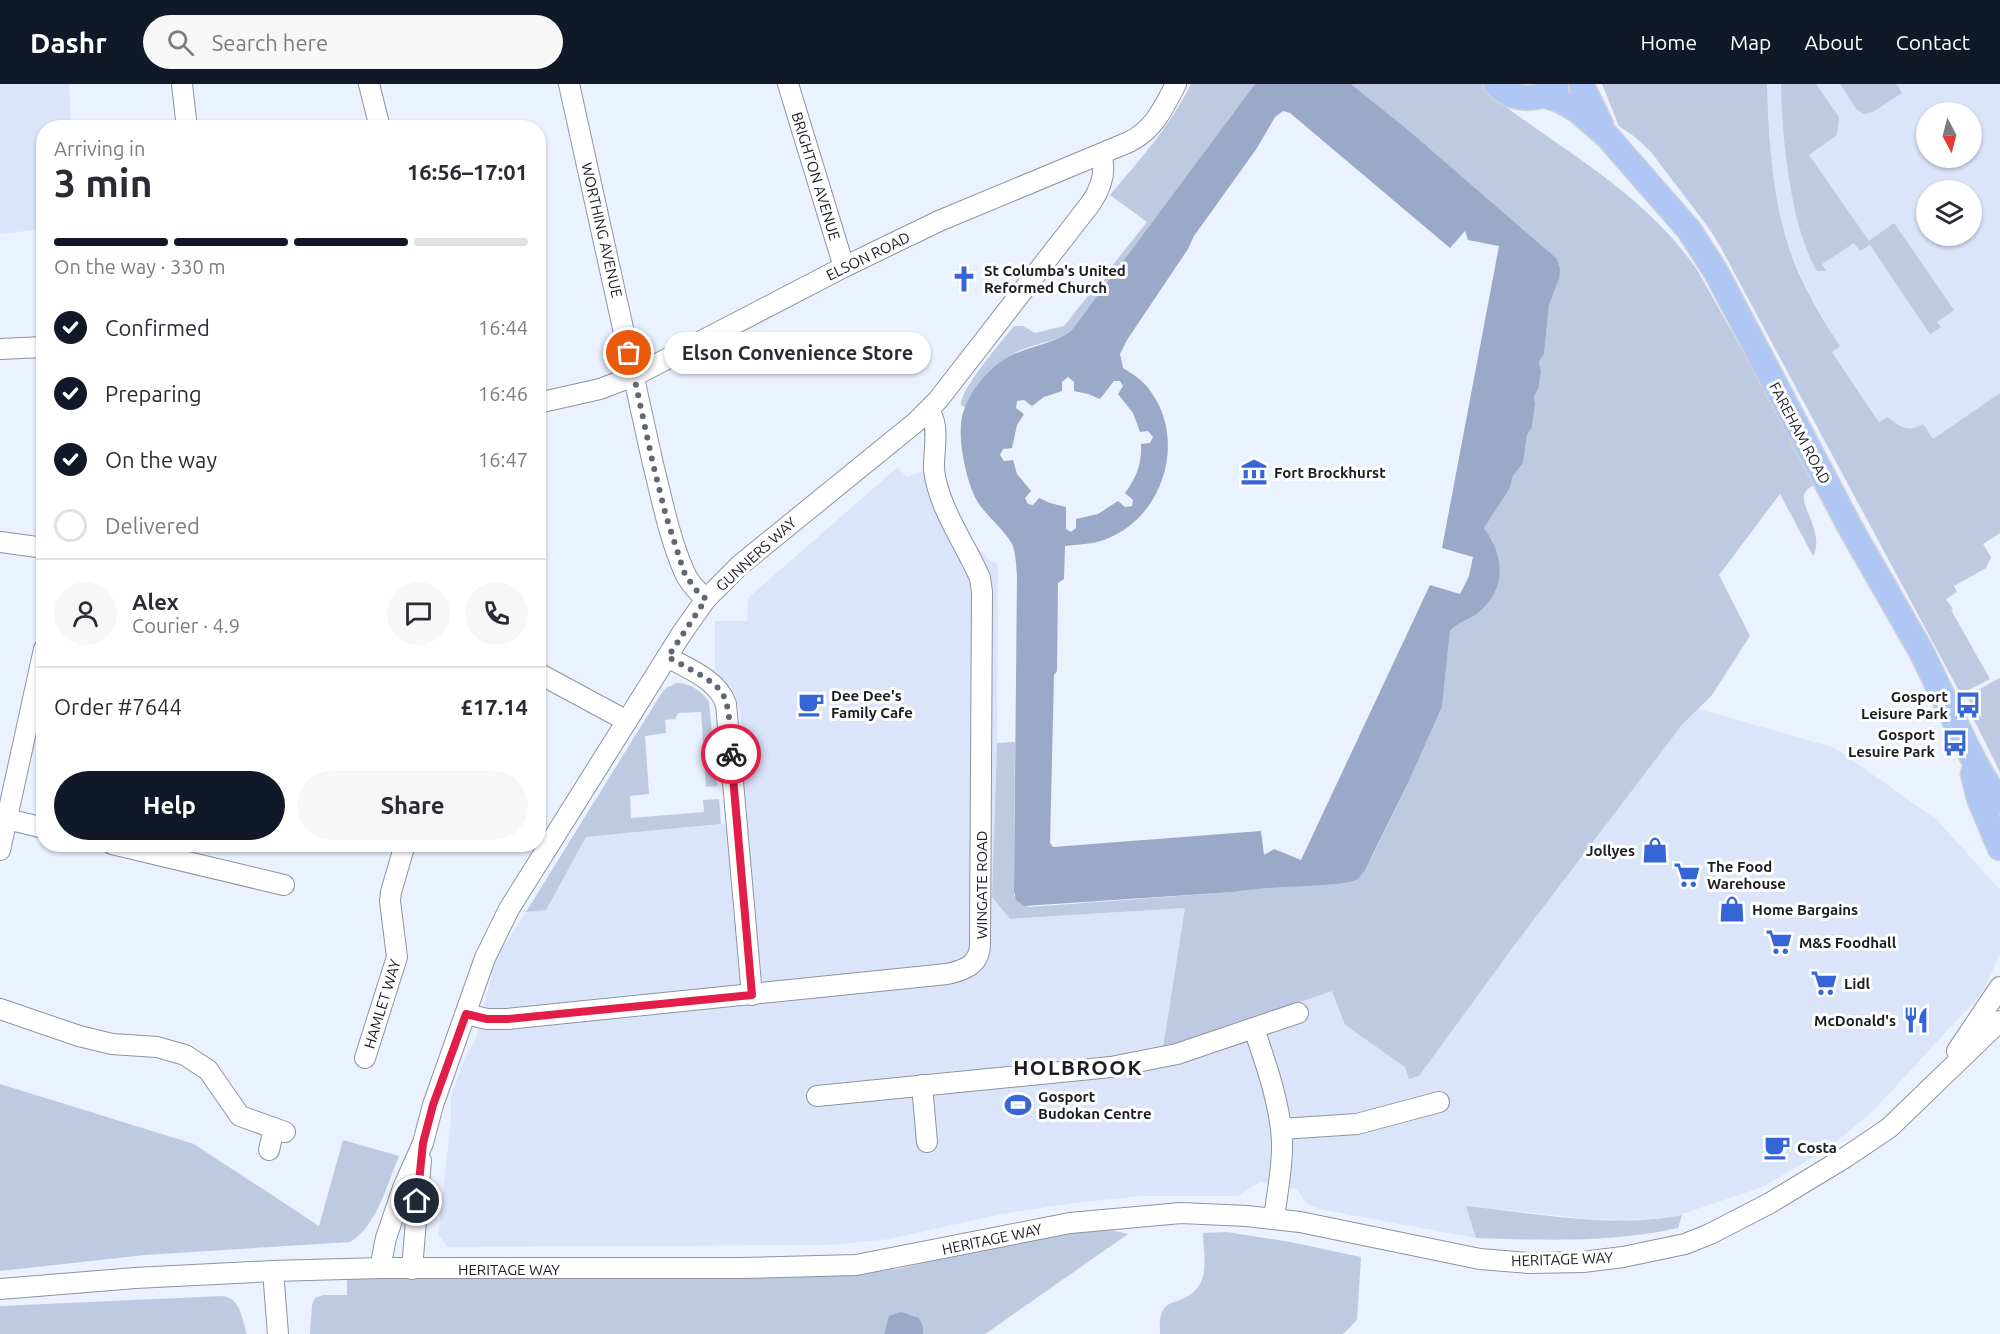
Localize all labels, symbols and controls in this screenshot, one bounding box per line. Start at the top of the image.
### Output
search box [143,15,563,69]
icon: search [164,26,197,59]
text: Dashr [30,27,107,58]
text: Search here [212,30,328,55]
text: Home [1640,30,1697,54]
text: Map [1730,30,1771,54]
text: About [1804,30,1863,54]
text: Contact [1896,30,1970,54]
north arrow [1916,102,1982,168]
map controls [1916,102,1982,246]
street label: BRIGHTON AVENUE [788,110,844,242]
text: Arriving in [54,137,145,160]
text: 16:56–17:01 [407,159,528,184]
text: 3 min [54,161,153,204]
street label: WORTHING AVENUE [578,161,626,299]
button: layers [1916,180,1982,246]
street label: ELSON ROAD [823,228,913,284]
text: On the way · 330 m [54,255,226,278]
place label: St Columba's United Reformed Church [984,262,1126,296]
church icon: St Columba's United Reformed Church [949,264,979,294]
icon: check [54,311,87,344]
text: Confirmed [105,315,210,340]
text: 16:44 [478,316,528,339]
pin [603,327,654,378]
callout: Elson Convenience Store [665,332,932,374]
icon: bag [612,336,645,369]
text: Elson Convenience Store [682,341,913,364]
icon: check [54,377,87,410]
street label: FAREHAM ROAD [1766,379,1834,487]
text: Preparing [105,381,202,406]
text: 16:46 [478,382,528,405]
icon: check [54,443,87,476]
text: On the way [105,447,217,472]
text: 16:47 [478,448,528,471]
museum icon: Fort Brockhurst [1239,457,1269,487]
place label: Fort Brockhurst [1274,464,1386,481]
text: Delivered [105,513,200,538]
street label: GUNNERS WAY [713,513,800,594]
button: person [54,582,117,645]
button: chat [387,582,450,645]
button: phone [465,582,528,645]
text: Alex [132,589,179,614]
text: Courier · 4.9 [132,614,240,637]
place label: Dee Dee's Family Cafe [831,687,913,721]
place label: Gosport Leisure Park [1861,688,1949,722]
cafe icon: Dee Dee's Family Cafe [796,689,826,719]
bus stop icon: Gosport Leisure Park [1953,690,1983,720]
text: Order #7644 [54,694,182,719]
text: £17.14 [461,694,528,719]
courier [701,724,761,784]
place label: Gosport Lesuire Park [1848,726,1936,760]
bus stop icon: Gosport Lesuire Park [1940,728,1970,758]
icon: bike [715,738,748,771]
button: Help [54,771,285,840]
button: Share [297,771,528,840]
street label: WINGATE ROAD [973,831,990,939]
shop icon: Jollyes [1640,835,1670,865]
place label: Jollyes [1586,842,1635,859]
place label: The Food Warehouse [1707,858,1786,892]
supermarket icon: The Food Warehouse [1672,860,1702,890]
shop icon: Home Bargains [1717,894,1747,924]
place label: Home Bargains [1752,901,1858,918]
supermarket icon: M&S Foodhall [1764,927,1794,957]
place label: M&S Foodhall [1799,934,1897,951]
street label: HAMLET WAY [360,957,404,1051]
supermarket icon: Lidl [1809,968,1839,998]
place label: Lidl [1844,975,1870,992]
restaurant icon: McDonald's [1901,1005,1931,1035]
place label: McDonald's [1814,1012,1896,1029]
district label: HOLBROOK [1013,1055,1143,1079]
place label: Gosport Budokan Centre [1038,1088,1152,1122]
sports icon: Gosport Budokan Centre [1003,1090,1033,1120]
cafe icon: Costa [1762,1132,1792,1162]
place label: Costa [1797,1139,1837,1156]
pin [391,1175,442,1226]
icon: home [400,1184,433,1217]
street label: HERITAGE WAY [940,1220,1044,1258]
street label: HERITAGE WAY [1511,1249,1614,1269]
street label: HERITAGE WAY [458,1261,560,1278]

